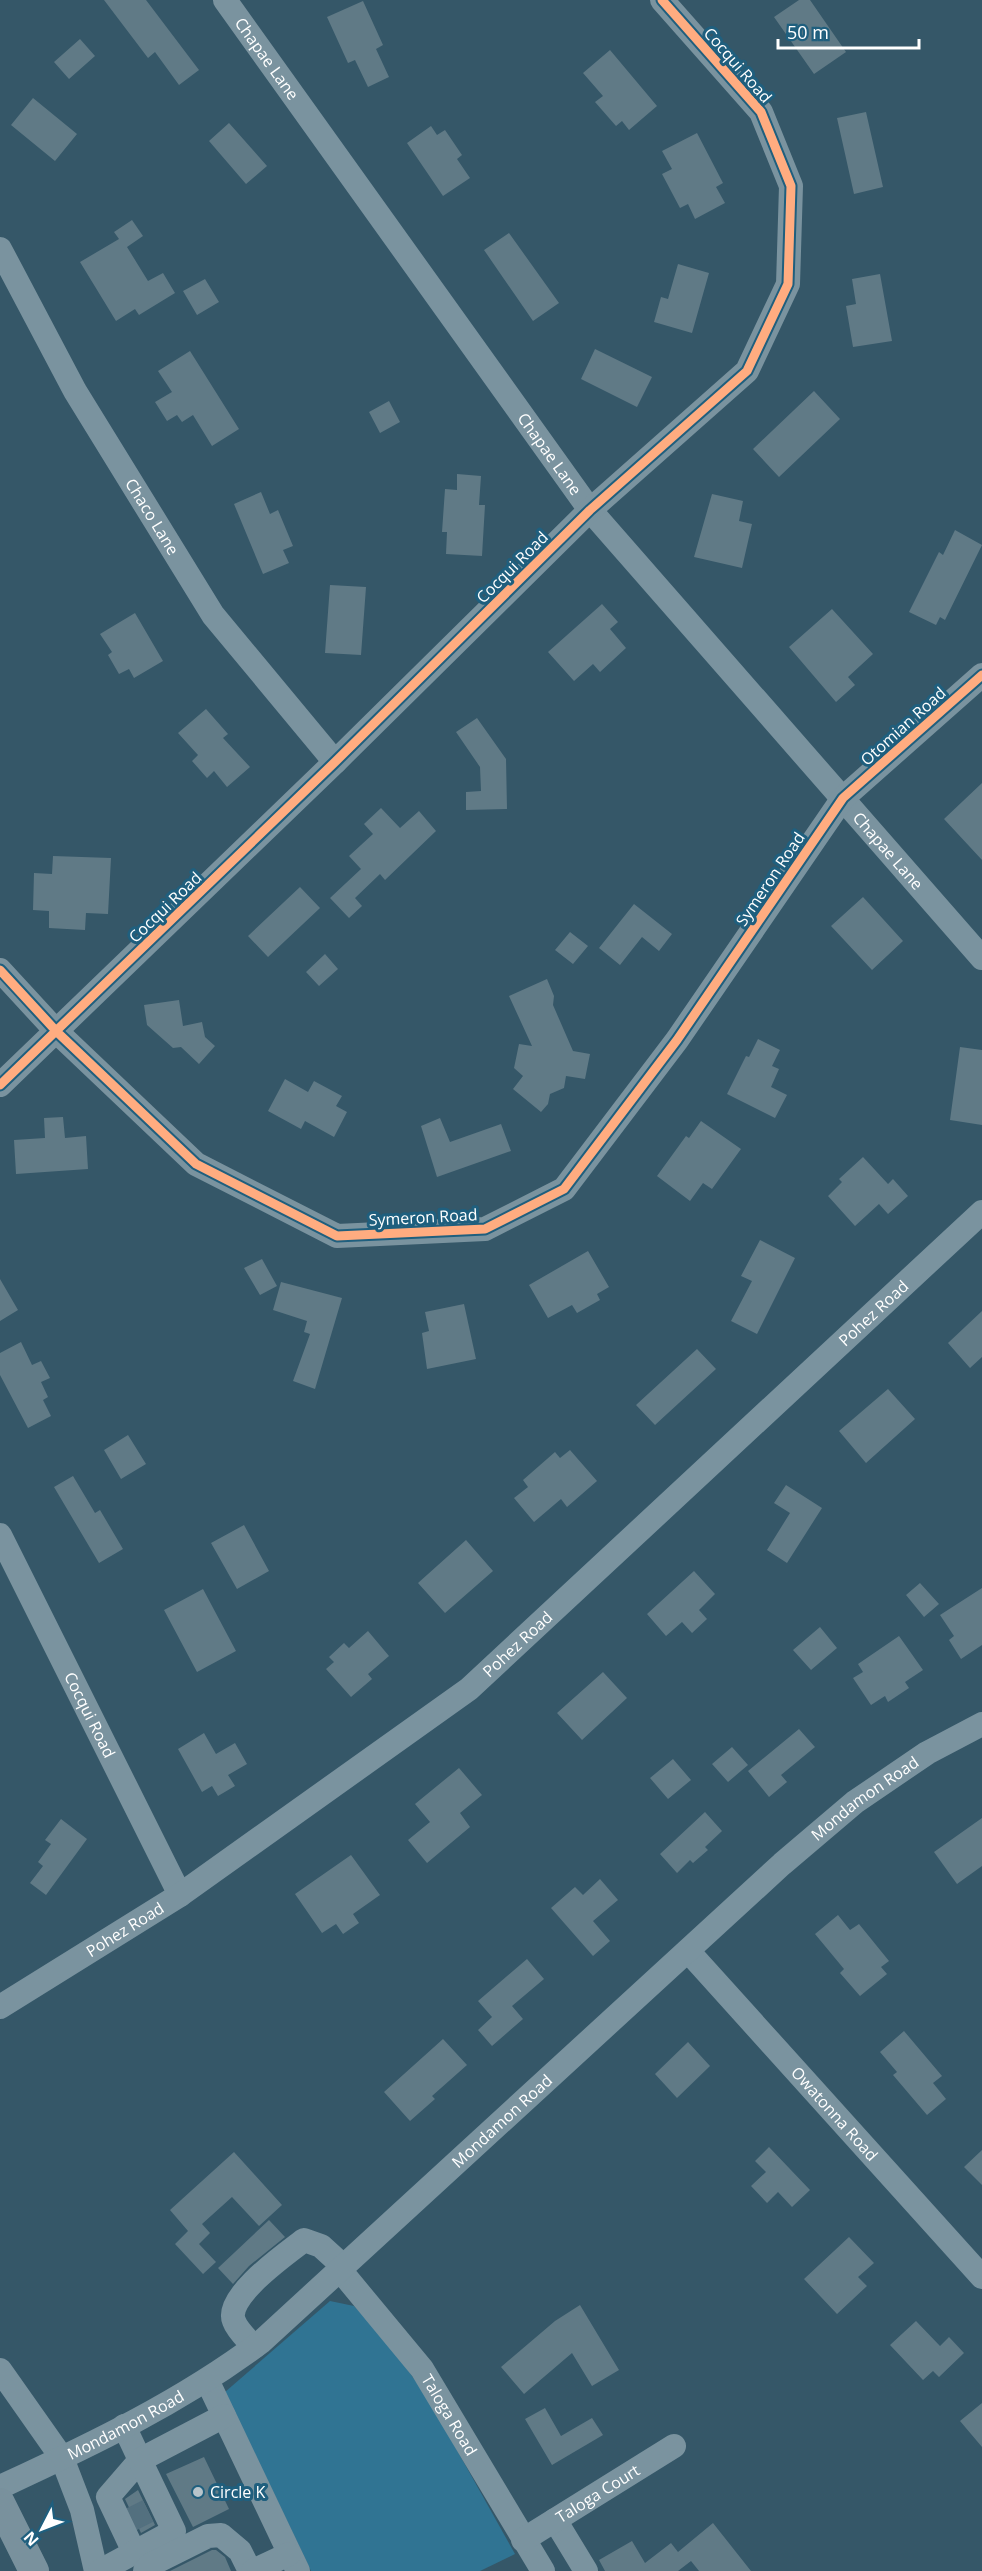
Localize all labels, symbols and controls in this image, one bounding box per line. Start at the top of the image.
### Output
scale bar [778,12,919,50]
street label: Chapae Lane [230,13,304,104]
text: 50 m [787,20,829,44]
street label: Cocqui Road [699,23,777,107]
street label: Chapae Lane [513,408,587,499]
street label: Chaco Lane [120,474,184,559]
street label: Cocqui Road [471,526,553,608]
street label: Otomian Road [856,682,950,770]
street label: Chapae Lane [848,807,928,894]
street label: Symeron Road [730,828,810,930]
street label: Cocqui Road [124,867,206,947]
street label: Symeron Road [368,1203,478,1231]
street label: Pohez Road [834,1275,913,1351]
street label: Pohez Road [478,1606,557,1682]
street label: Cocqui Road [59,1668,121,1761]
street label: Mondamon Road [806,1751,923,1846]
street label: Pohez Road [82,1897,168,1962]
street label: Owatonna Road [786,2062,883,2166]
street label: Mondamon Road [447,2069,557,2173]
street label: Taloga Road [417,2370,482,2460]
street label: Mondamon Road [63,2385,188,2465]
street label: Taloga Court [552,2459,644,2528]
place label: Circle K [210,2481,266,2503]
marker: Circle K [191,2485,205,2499]
north arrow [12,2499,72,2559]
text: N [18,2527,43,2551]

